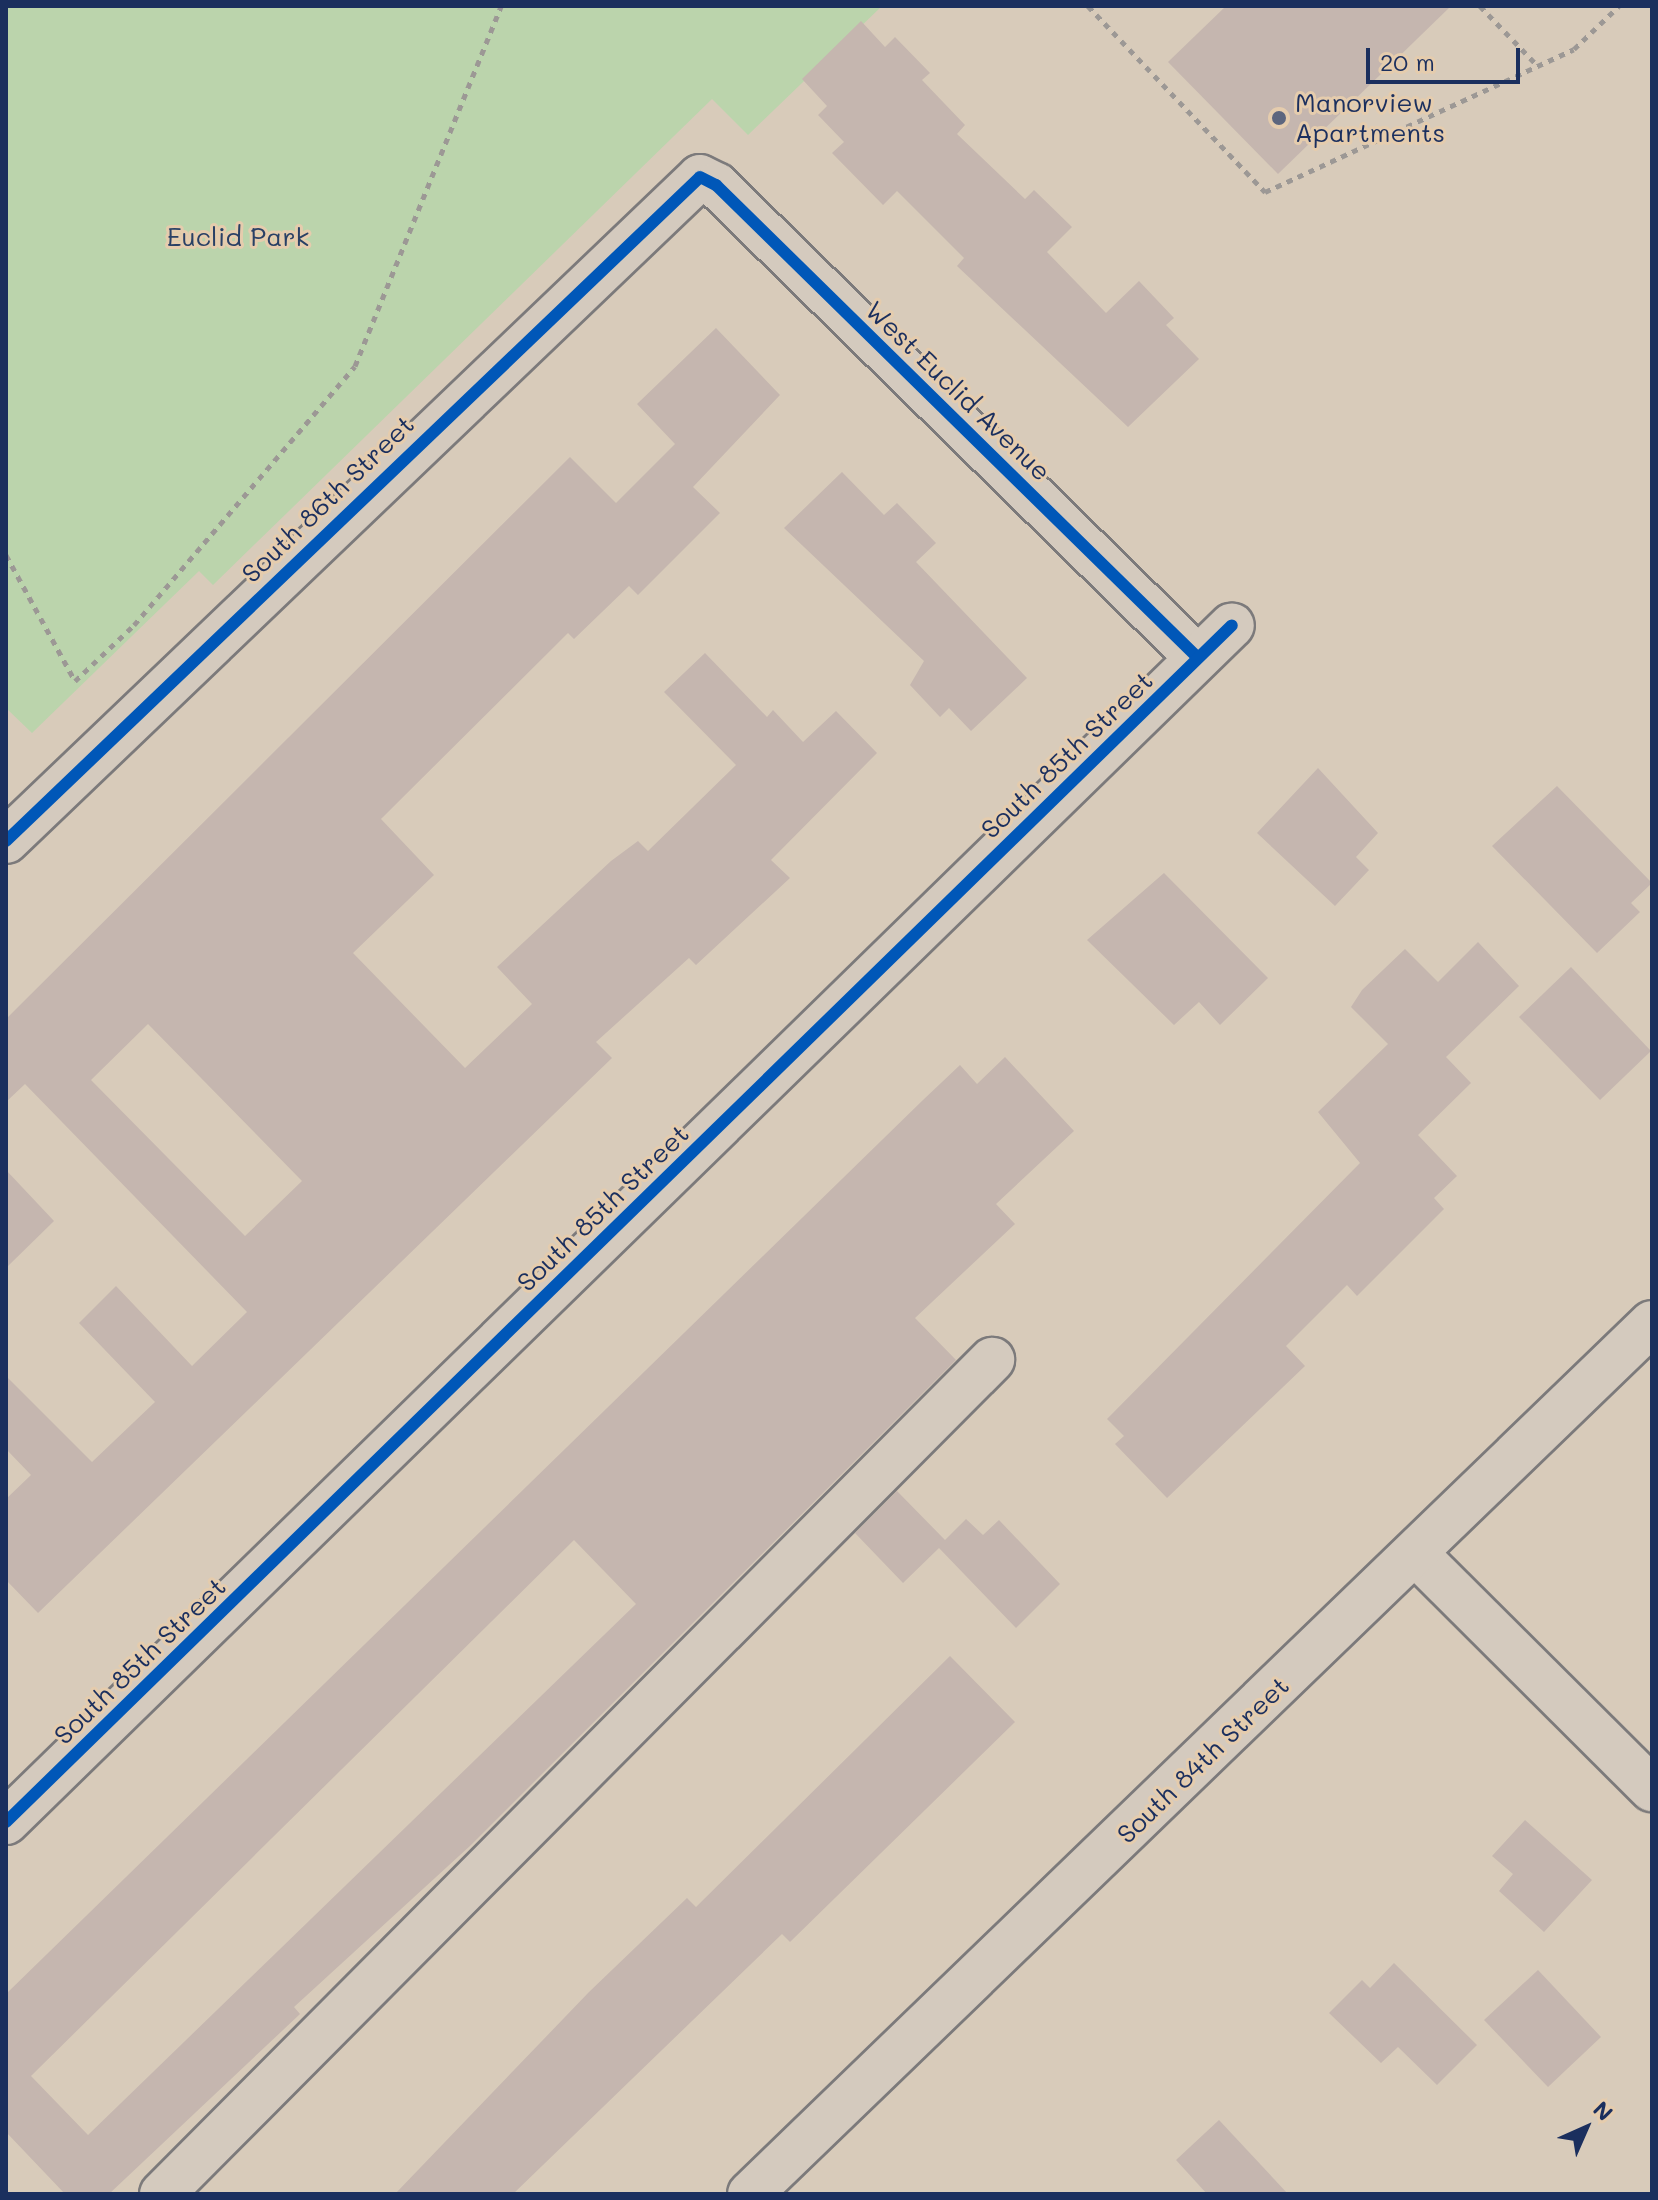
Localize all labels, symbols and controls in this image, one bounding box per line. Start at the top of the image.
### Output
scale bar [1370,32,1524,82]
text: 20 m [1380,46,1435,77]
place label: Manorview Apartments [1295,87,1445,148]
marker: Manorview Apartments [1270,109,1288,127]
park label: Euclid Park [167,221,309,253]
street label: West Euclid Avenue [859,295,1057,487]
street label: South 86th Street [235,409,421,589]
street label: South 85th Street [975,665,1159,845]
street label: South 85th Street [511,1118,695,1298]
street label: South 85th Street [48,1571,232,1751]
street label: South 84th Street [1111,1670,1295,1850]
north arrow [1546,2088,1626,2168]
text: N [1587,2095,1619,2127]

